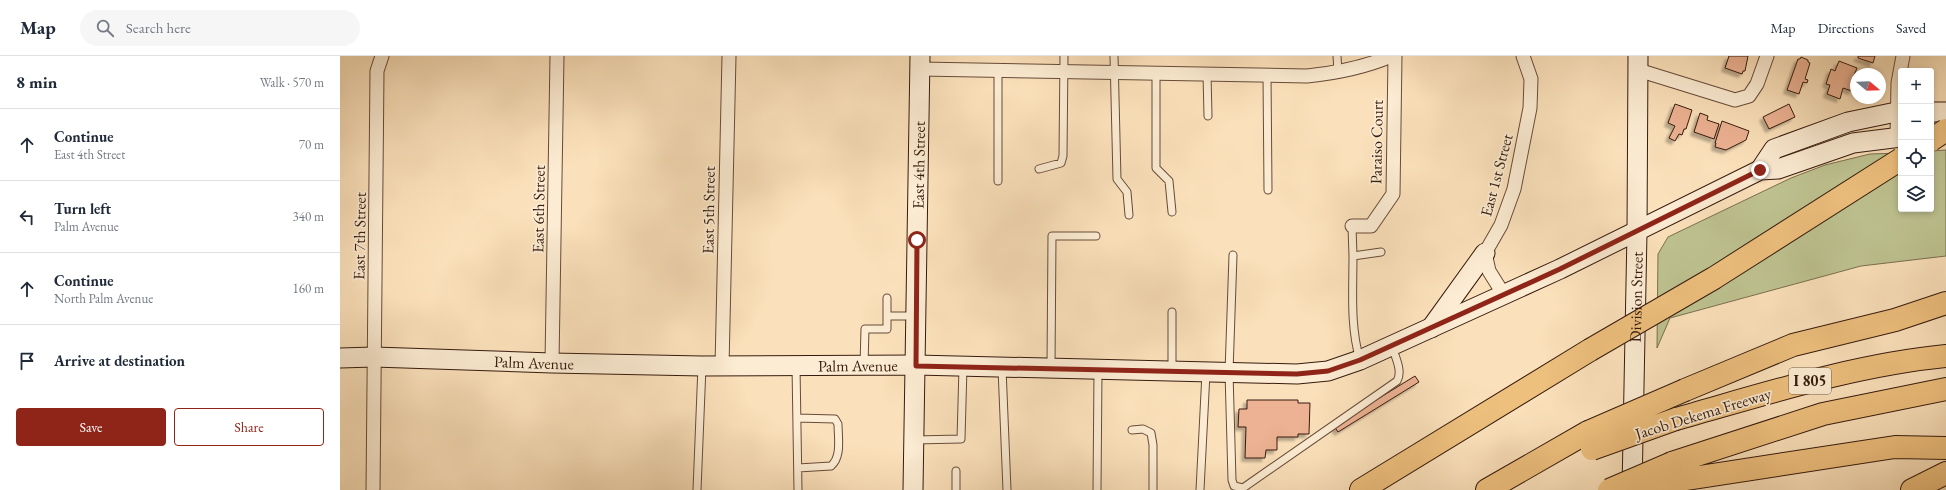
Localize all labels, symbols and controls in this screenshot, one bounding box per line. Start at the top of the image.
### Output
search box [80,10,360,46]
text: Map [20,15,56,40]
icon: search [94,17,116,39]
text: Search here [126,18,191,37]
text: Map [1770,19,1796,37]
text: Directions [1818,19,1874,37]
text: Saved [1896,19,1926,37]
north arrow [1850,68,1886,104]
map controls [1898,68,1934,212]
button: + [1898,68,1934,104]
text: 8 min [16,71,57,93]
text: Walk · 570 m [260,74,324,91]
street label: Paraiso Court [1365,100,1388,184]
button: − [1898,104,1934,140]
street label: East 4th Street [908,121,930,209]
text: Continue [54,127,114,146]
street label: East 1st Street [1475,132,1518,219]
icon: ahead [16,134,38,156]
text: 70 m [299,136,324,153]
button: locate [1898,140,1934,176]
text: East 4th Street [54,146,125,163]
route end [1751,161,1769,179]
street label: East 6th Street [527,165,550,253]
street label: East 5th Street [697,166,720,254]
button: layers [1898,176,1934,212]
street label: East 7th Street [348,192,371,280]
text: Turn left [54,199,111,218]
icon: left [16,206,38,228]
text: 340 m [293,208,324,225]
text: Palm Avenue [54,218,119,235]
route start [908,231,926,249]
street label: Division Street [1625,251,1648,343]
text: Continue [54,271,114,290]
icon: ahead [16,278,38,300]
text: 160 m [293,280,324,297]
text: North Palm Avenue [54,290,153,307]
icon: arrive [16,350,38,372]
text: Arrive at destination [54,351,185,370]
street label: Palm Avenue [494,351,574,374]
street label: Palm Avenue [818,355,898,376]
road number: I 805 [1789,368,1831,394]
street label: Jacob Dekema Freeway [1631,382,1775,445]
button: Save [16,408,166,446]
button: Share [174,408,324,446]

